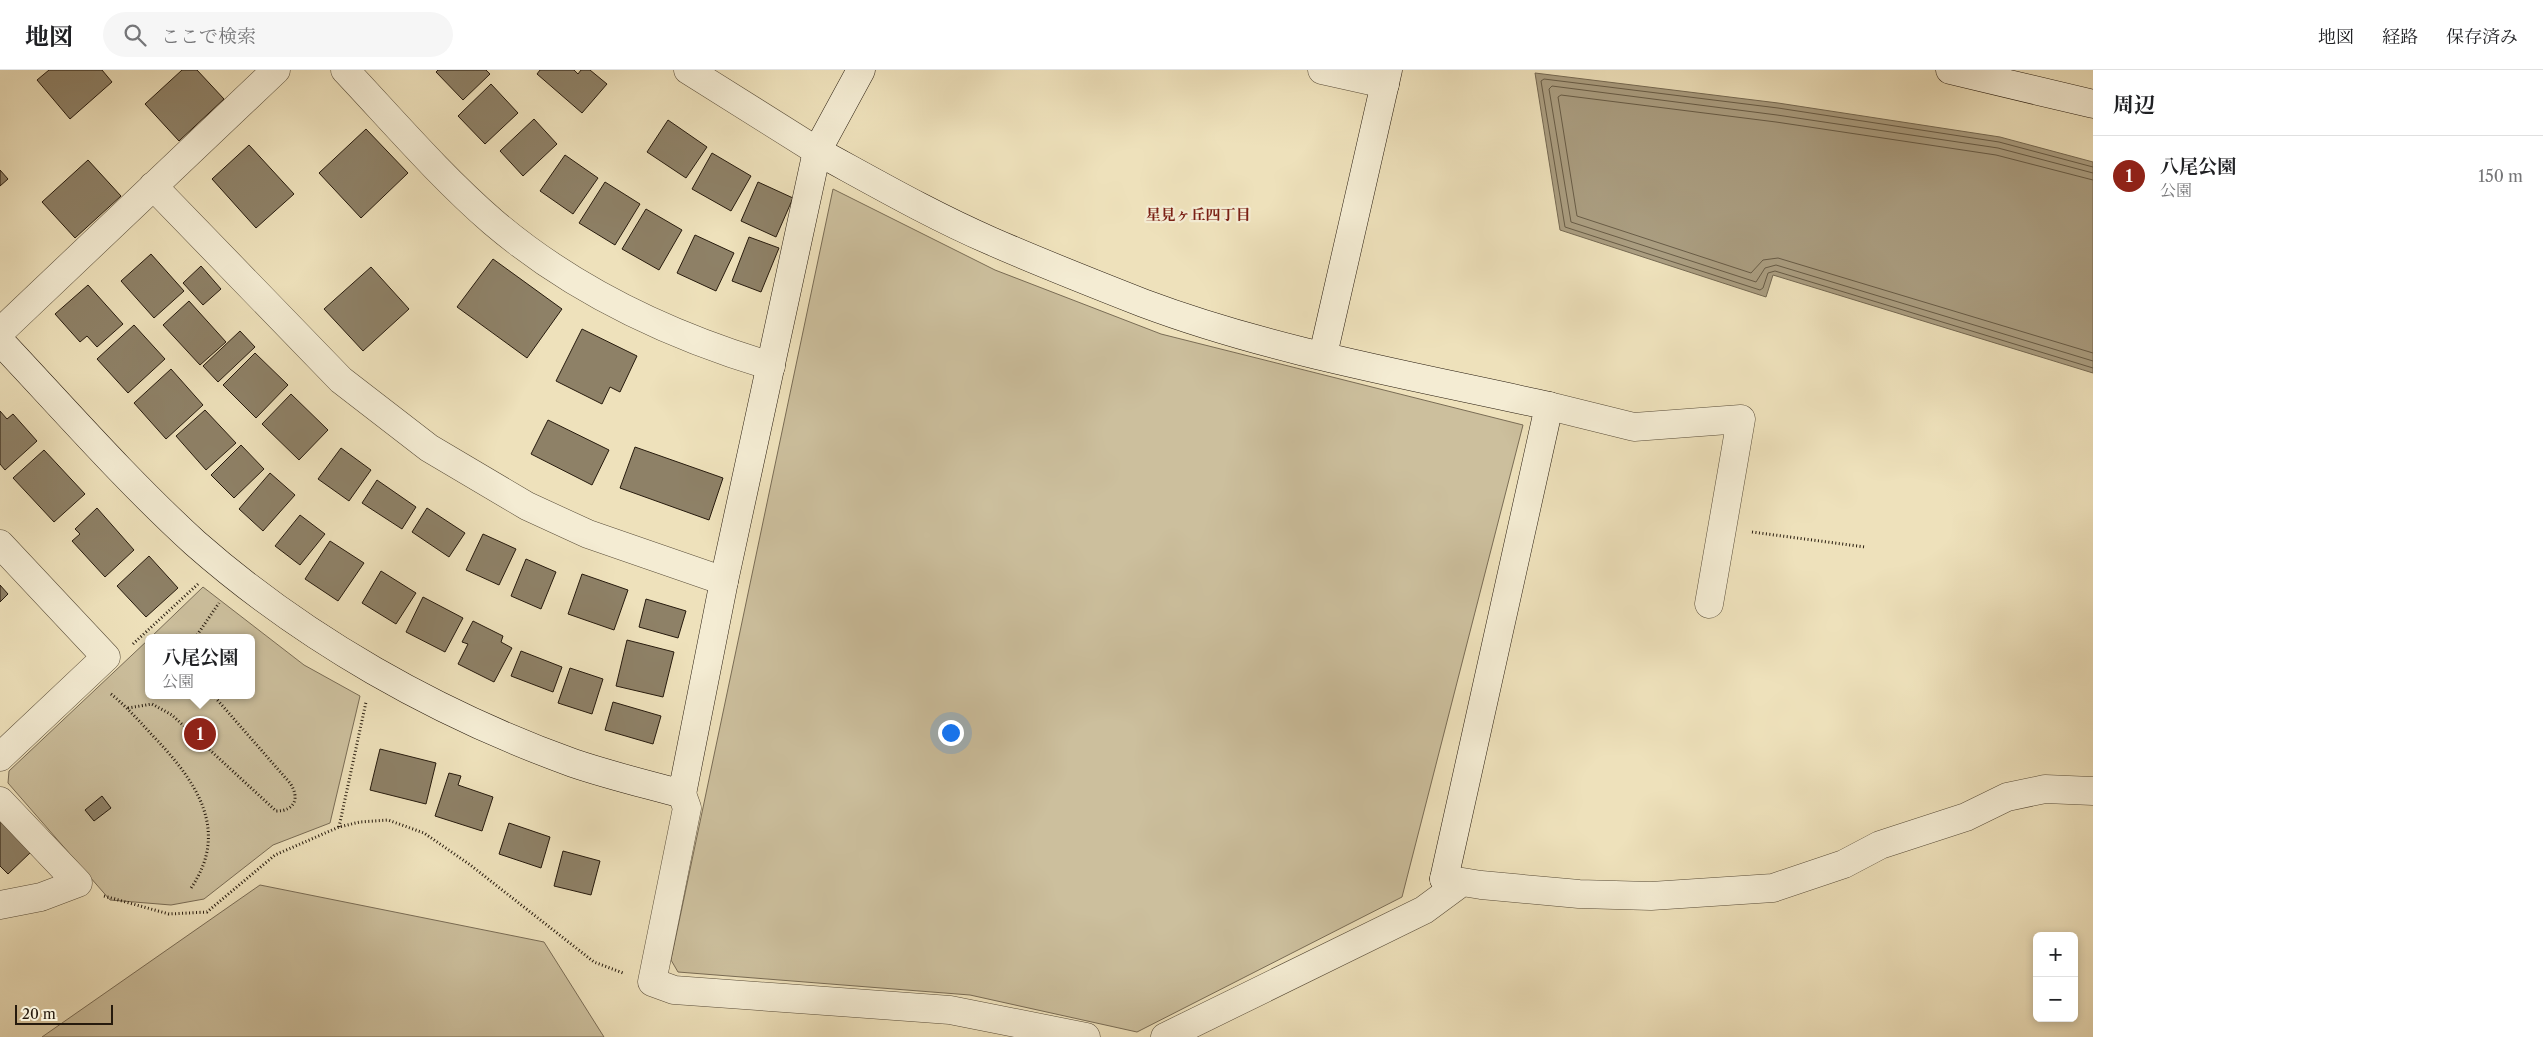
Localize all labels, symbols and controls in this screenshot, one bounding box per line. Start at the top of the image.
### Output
search box [103,12,453,57]
icon: search [121,21,149,49]
text: 地図 [25,22,73,51]
text: ここで検索 [161,25,256,48]
text: 地図 [2318,26,2354,48]
text: 経路 [2382,26,2418,48]
text: 保存済み [2446,26,2518,48]
text: 周辺 [2113,92,2155,117]
text: 八尾公園 [2160,155,2236,178]
text: 1 [2125,166,2133,186]
text: 150 m [2478,166,2523,186]
text: 公園 [2160,180,2192,200]
district label: 星見ヶ丘四丁目 [1145,205,1251,224]
popup [145,634,255,699]
text: 八尾公園 [162,646,238,669]
text: 公園 [162,671,194,691]
pin: 1 [184,715,216,753]
your location [938,720,964,746]
map controls [2033,932,2078,1022]
button: + [2033,932,2078,977]
button: − [2033,977,2078,1022]
scale bar [15,1002,112,1025]
text: 20 m [22,1005,56,1023]

